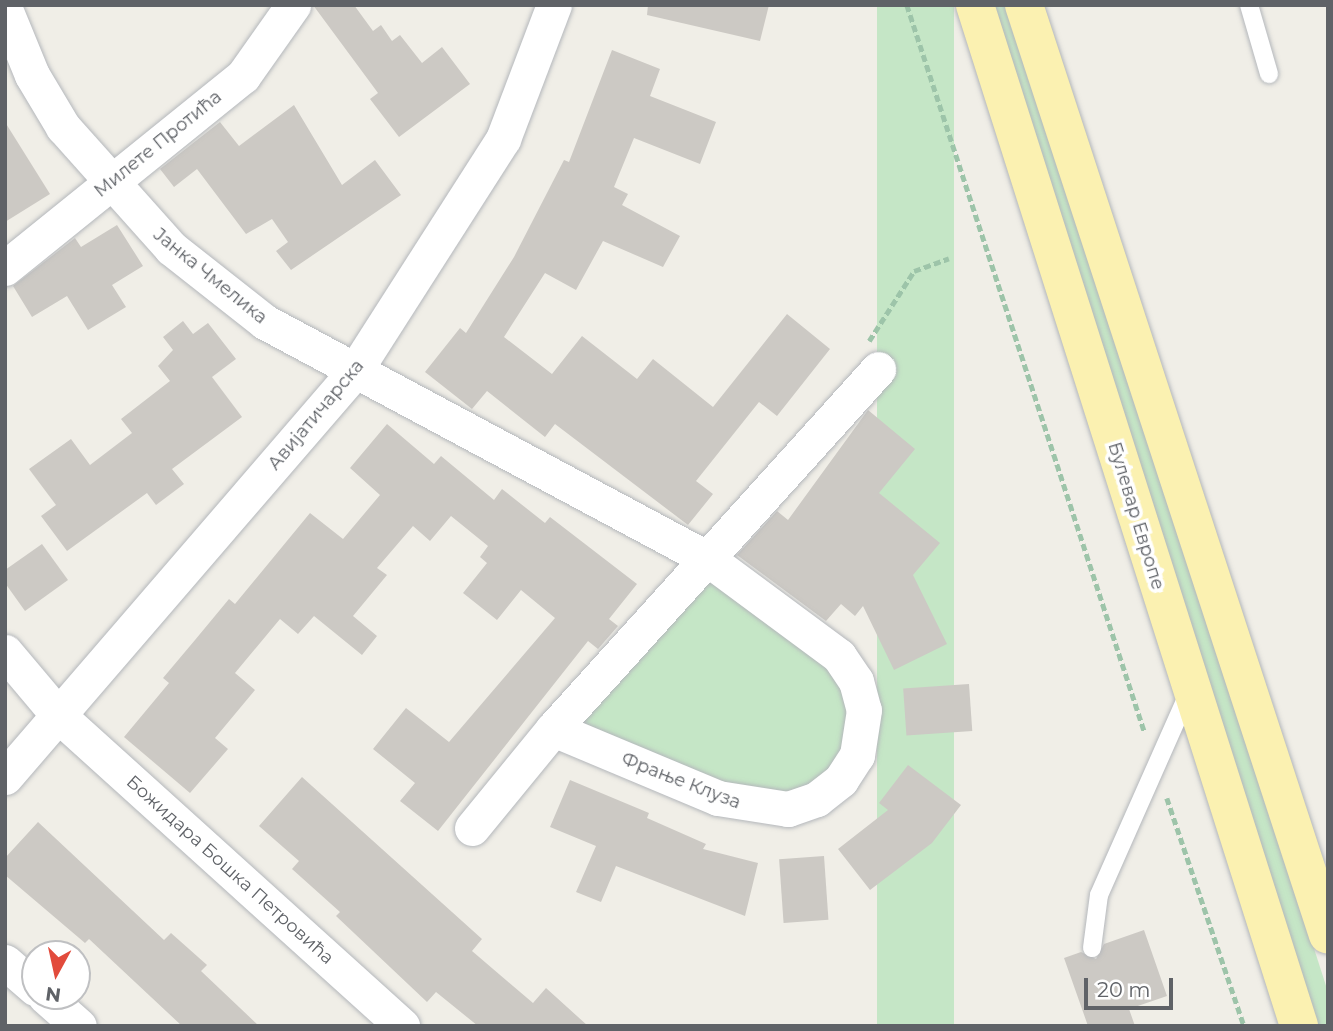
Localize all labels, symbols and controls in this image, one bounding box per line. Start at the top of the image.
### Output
street label: Милете Протића [90,86,226,202]
street label: Јанка Чмелика [149,224,271,328]
street label: Авијатичарска [264,355,368,475]
street label: Булевар Европе [1103,440,1169,592]
street label: Фрање Клуза [618,748,744,814]
street label: Божидара Бошка Петровића [122,771,338,969]
north arrow [21,940,91,1010]
scale bar [1088,964,1177,1008]
text: 20 m [1097,977,1151,1002]
text: N [44,982,62,1007]

